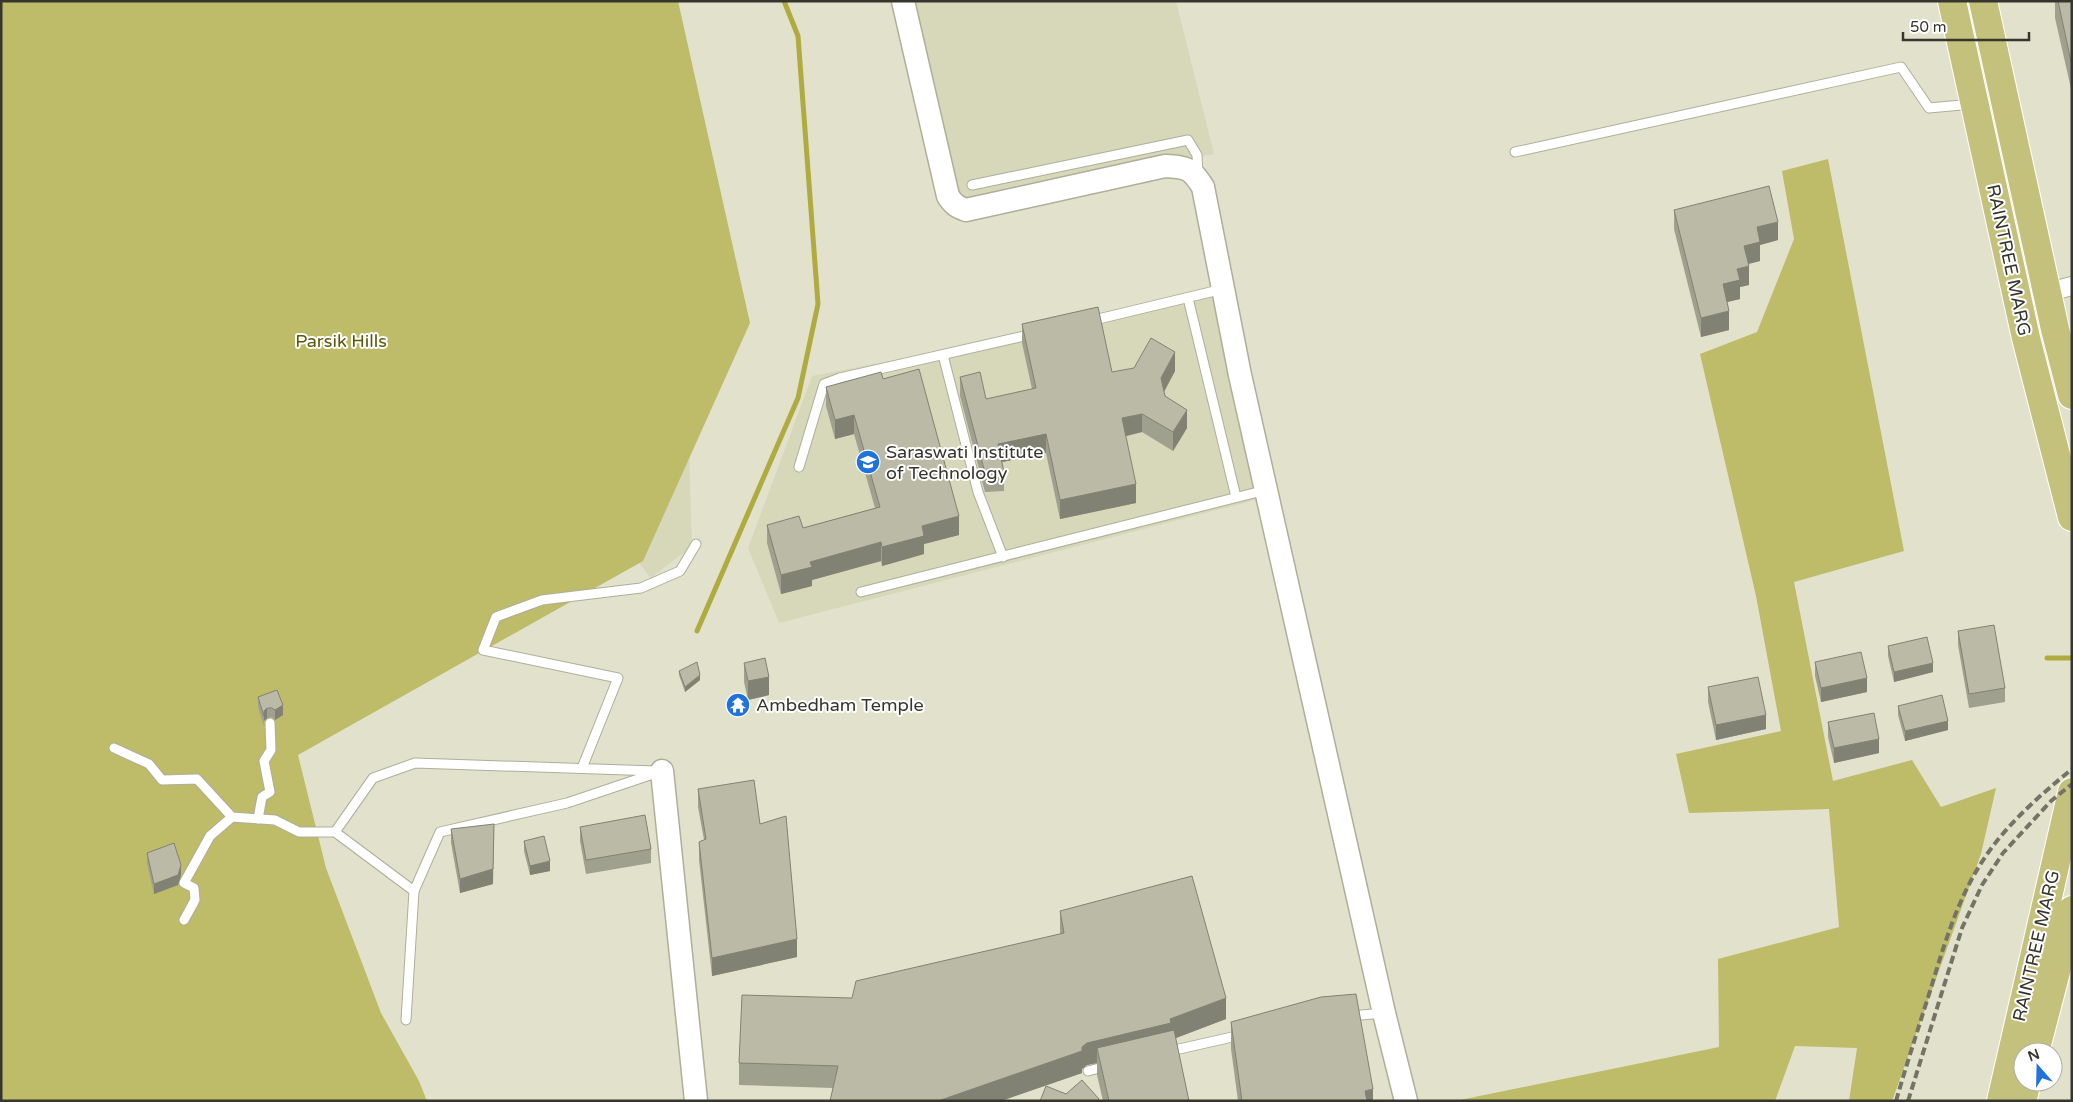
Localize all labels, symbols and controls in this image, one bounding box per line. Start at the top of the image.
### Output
scale bar [1903,10,2029,42]
text: 50 m [1910,18,1947,36]
street label: RAINTREE MARG [1982,182,2036,338]
park label: Parsik Hills [295,330,387,352]
place label: Saraswati Institute of Technology [886,441,1043,484]
school or university icon: Saraswati Institute of Technology [855,449,881,475]
temple icon: Ambedham Temple [725,692,751,718]
place label: Ambedham Temple [756,694,924,716]
street label: RAINTREE MARG [2008,868,2064,1024]
north arrow [2013,1042,2063,1092]
text: N [2026,1045,2042,1065]

